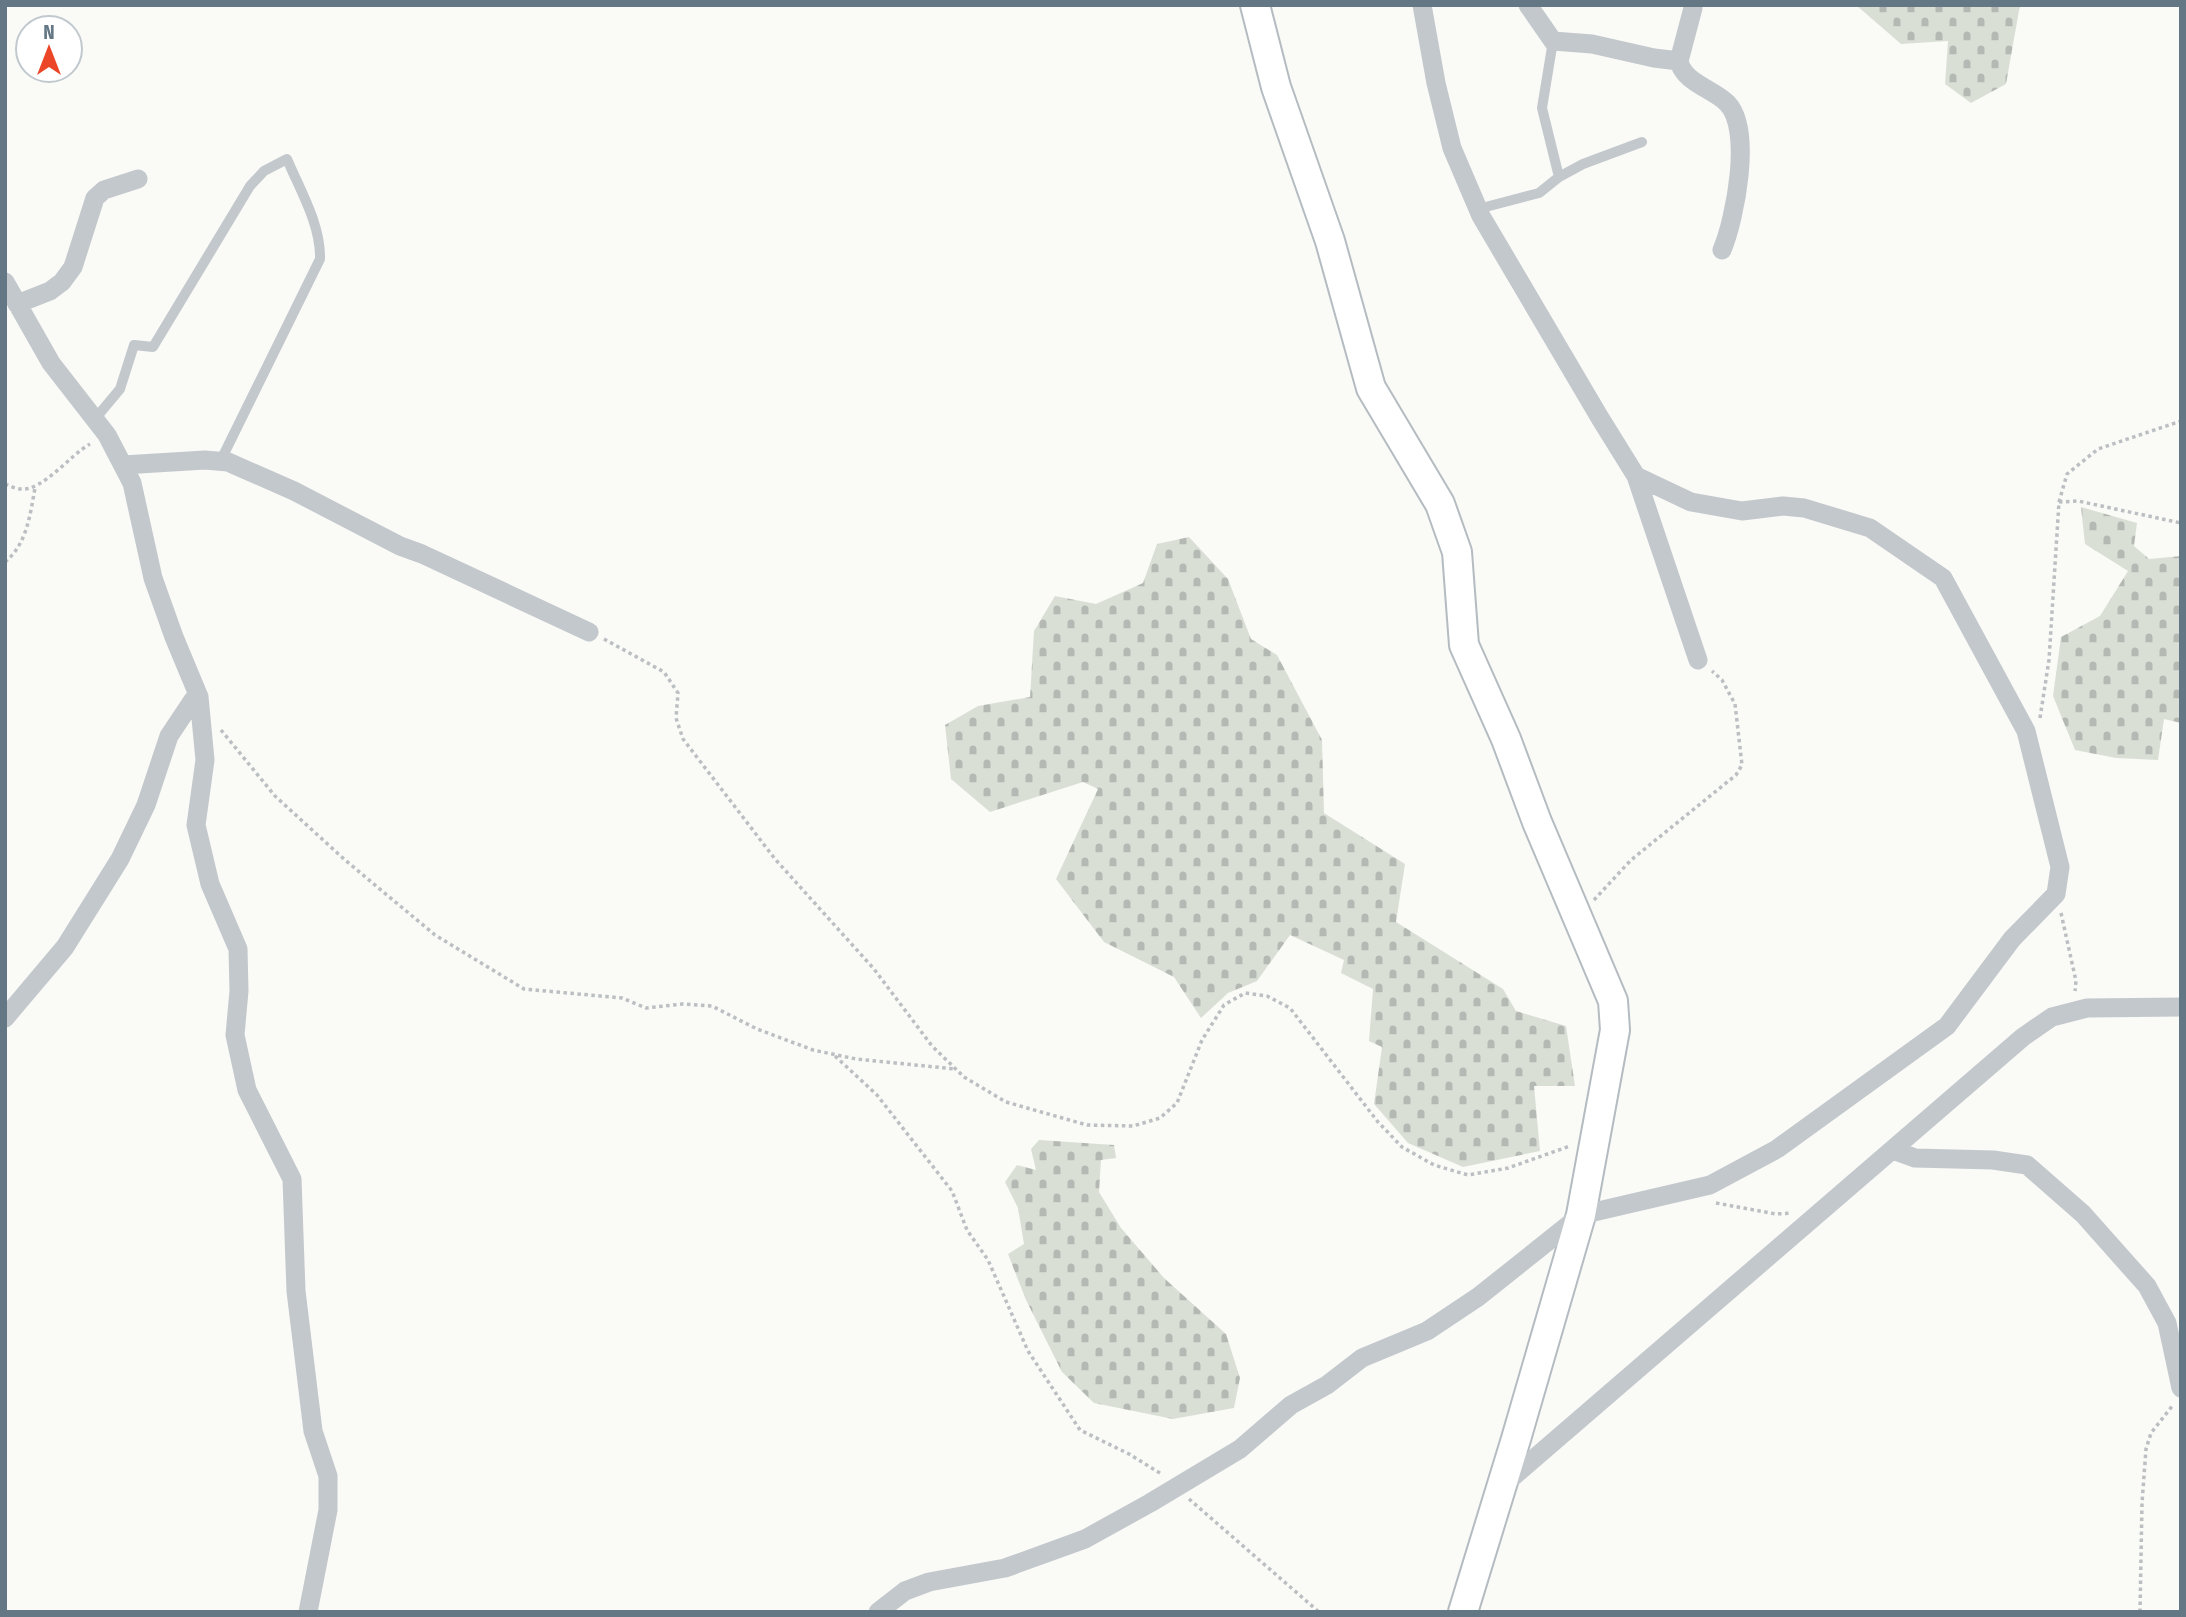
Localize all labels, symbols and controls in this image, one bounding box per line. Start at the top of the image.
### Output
north arrow [14,14,84,84]
text: N [43,21,55,44]

